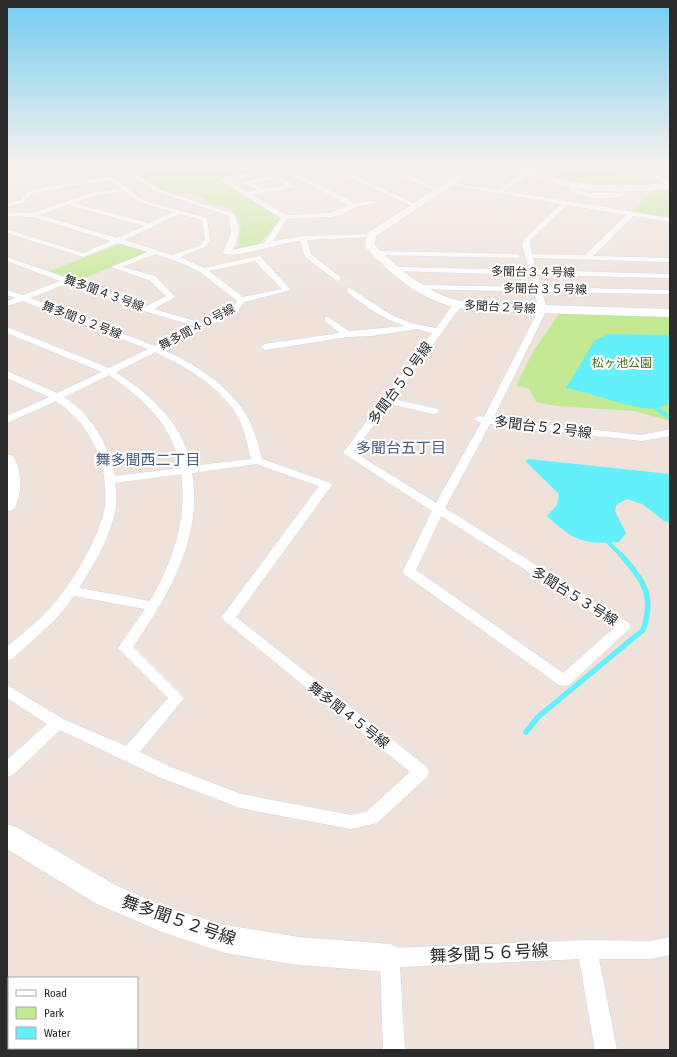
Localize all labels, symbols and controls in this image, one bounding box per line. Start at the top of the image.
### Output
street label: 多聞台３４号線 [491,264,575,280]
street label: 舞多聞４３号線 [62,272,146,314]
street label: 多聞台３５号線 [503,281,587,297]
street label: 舞多聞９２号線 [40,298,124,342]
street label: 多聞台２号線 [464,298,536,316]
street label: 舞多聞４０号線 [157,301,237,353]
street label: 多聞台５０号線 [365,339,435,427]
park label: 松ヶ池公園 [592,356,652,370]
street label: 多聞台５２号線 [493,413,593,441]
district label: 多聞台五丁目 [356,439,446,456]
district label: 舞多聞西二丁目 [95,451,201,468]
street label: 多聞台５３号線 [529,563,621,629]
street label: 舞多聞４５号線 [305,679,393,751]
street label: 舞多聞５２号線 [119,891,239,949]
street label: 舞多聞５６号線 [429,940,549,966]
legend [8,977,138,1049]
text: Road [44,986,67,1000]
text: Park [44,1006,65,1020]
text: Water [44,1026,71,1040]

